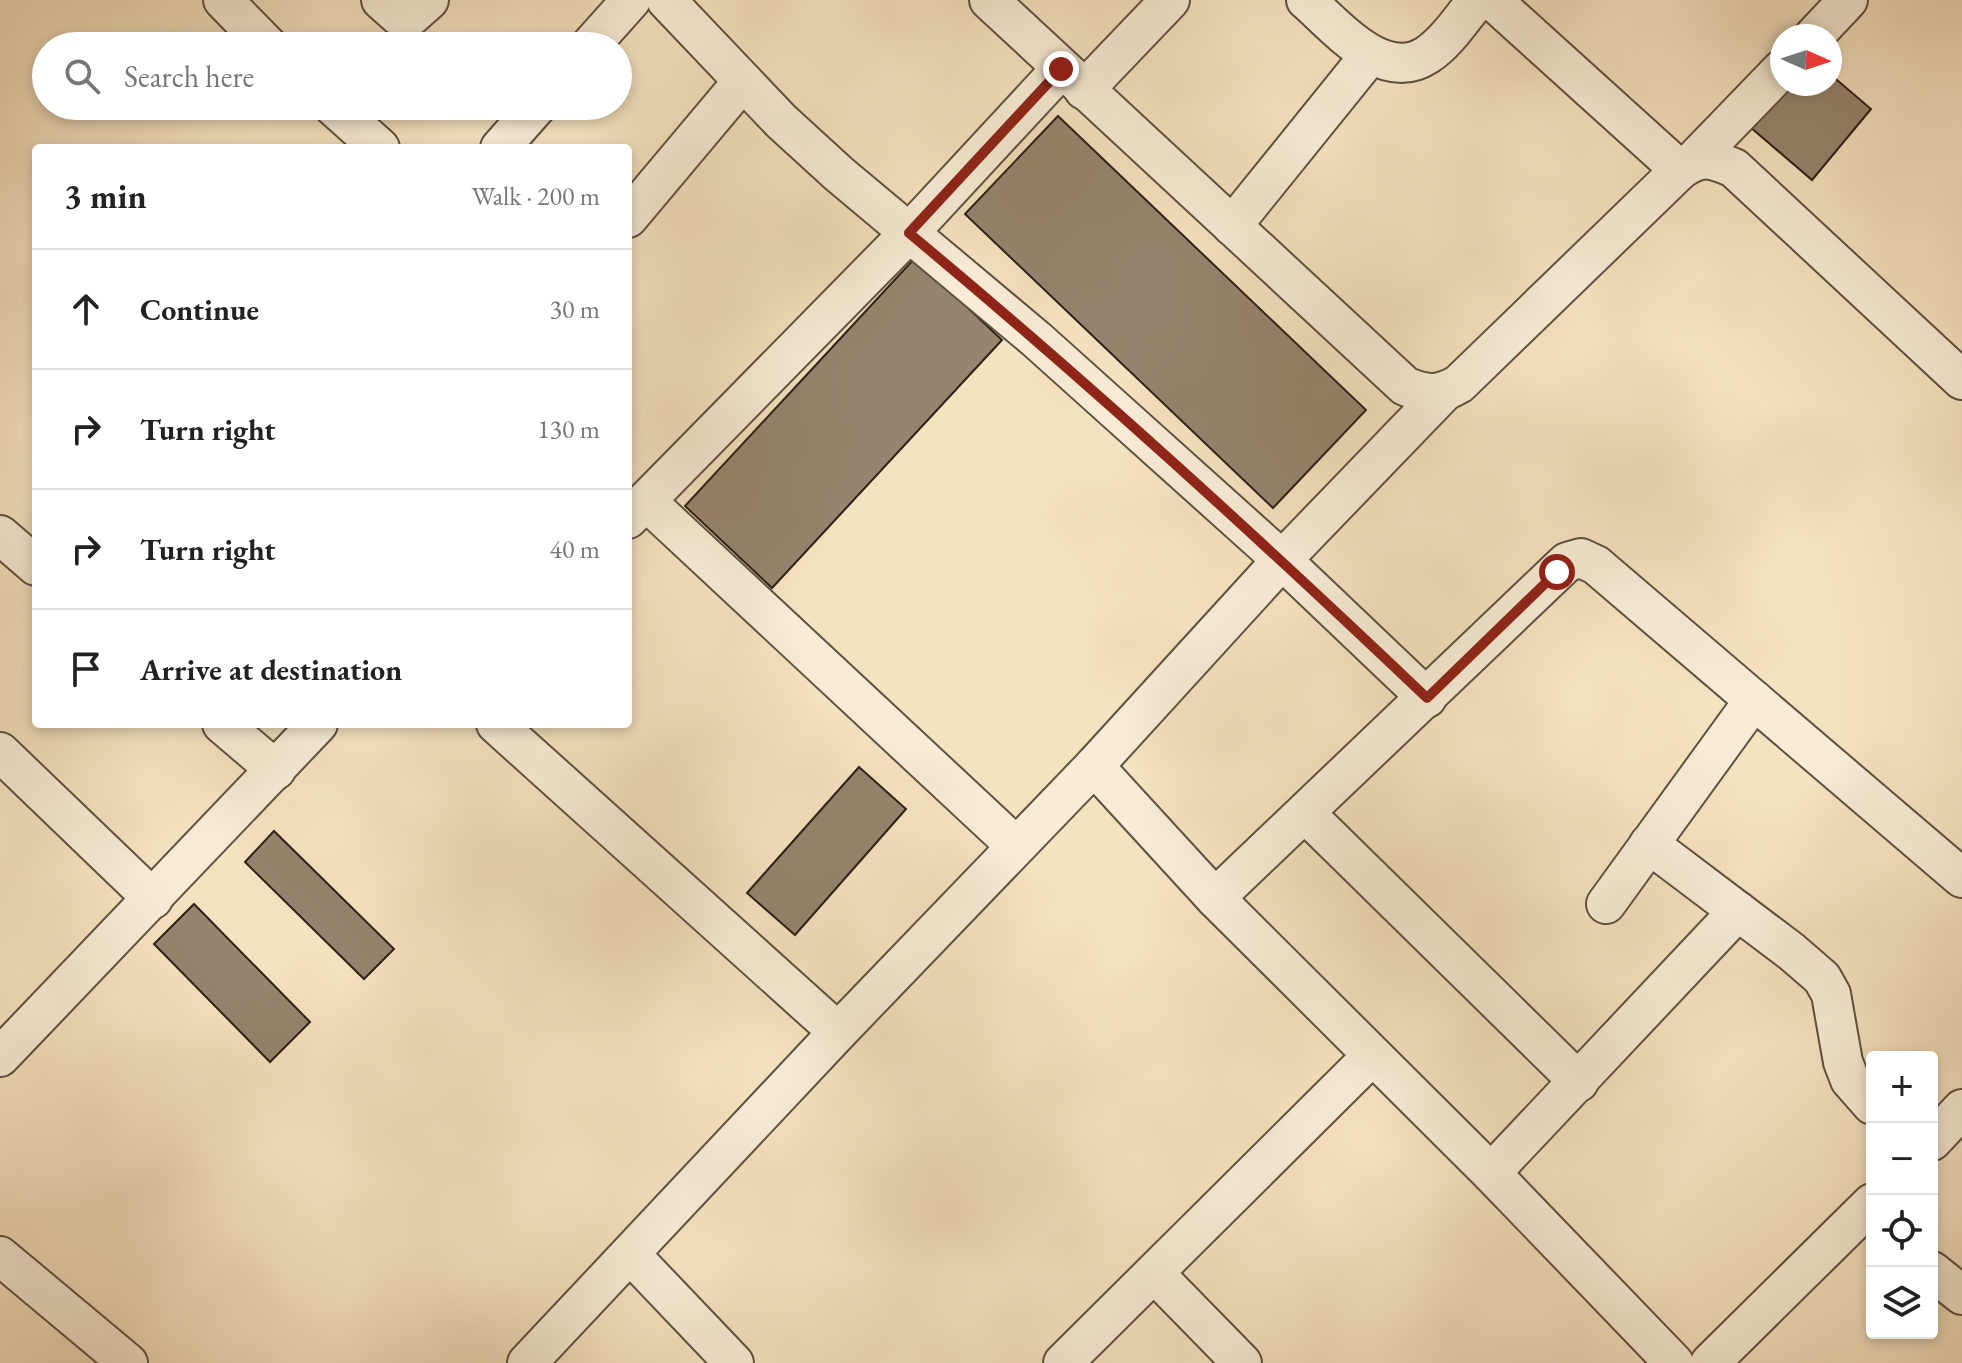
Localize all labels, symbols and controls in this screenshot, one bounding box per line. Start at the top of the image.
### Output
north arrow [1770,24,1842,96]
search box [32,32,632,120]
route end [1043,51,1079,87]
icon: search [60,54,104,98]
text: Search here [124,57,254,96]
text: 3 min [64,174,147,218]
text: Walk · 200 m [472,179,600,213]
icon: ahead [64,287,108,331]
text: Continue [140,290,259,329]
text: 30 m [550,292,600,326]
icon: right [64,407,108,451]
text: Turn right [140,410,276,449]
text: 130 m [537,412,600,446]
icon: right [64,527,108,571]
text: Turn right [140,530,276,569]
text: 40 m [550,532,600,566]
route start [1539,554,1575,590]
icon: arrive [64,647,108,691]
text: Arrive at destination [140,650,402,689]
map controls [1866,1051,1938,1339]
button: + [1866,1051,1938,1123]
button: − [1866,1123,1938,1195]
button: locate [1866,1195,1938,1267]
button: layers [1866,1267,1938,1339]

